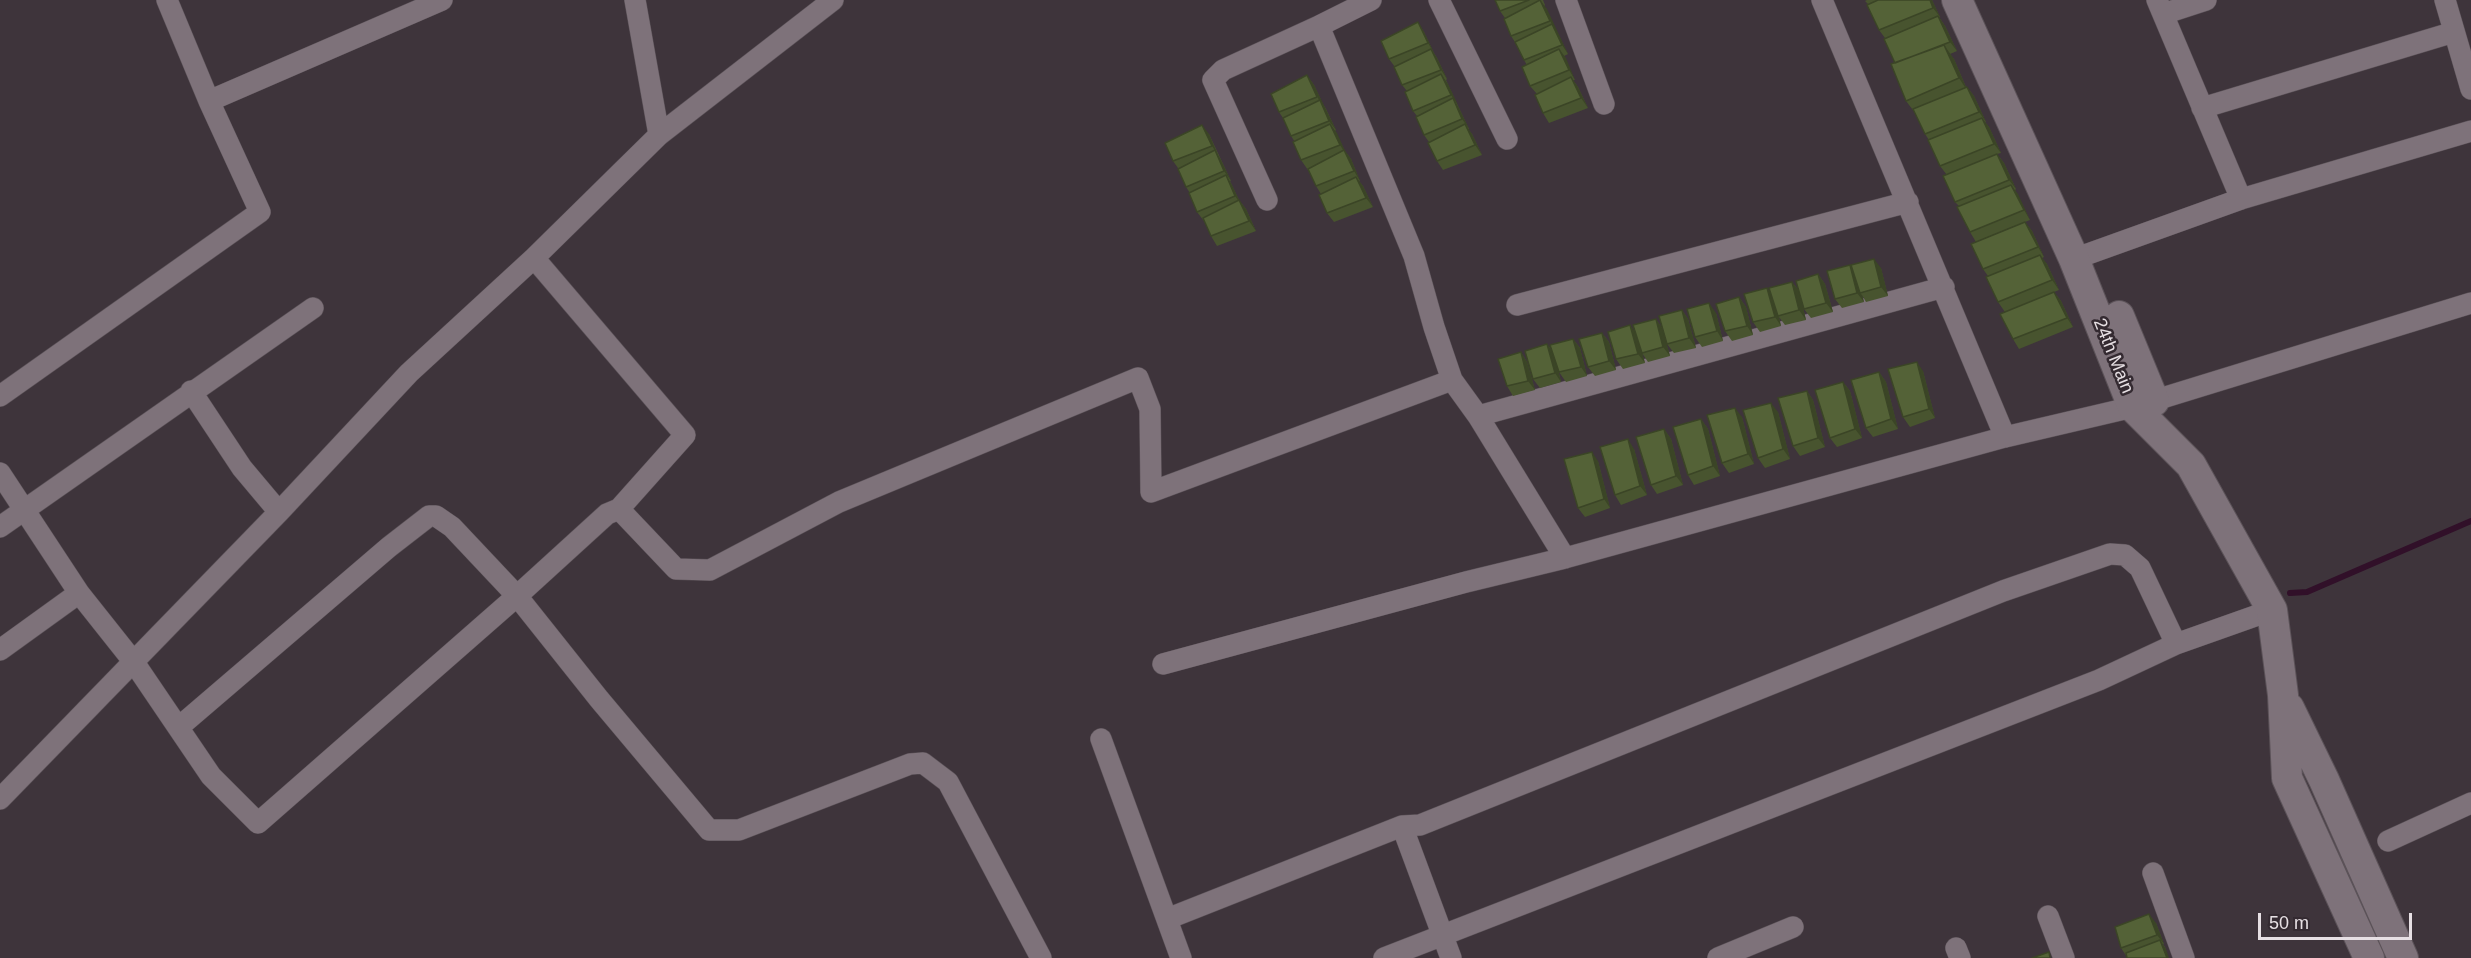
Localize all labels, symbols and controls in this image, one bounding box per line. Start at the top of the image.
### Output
street label: 24th Main [2088,315,2138,397]
scale bar [2261,901,2416,939]
text: 50 m [2269,913,2309,933]

